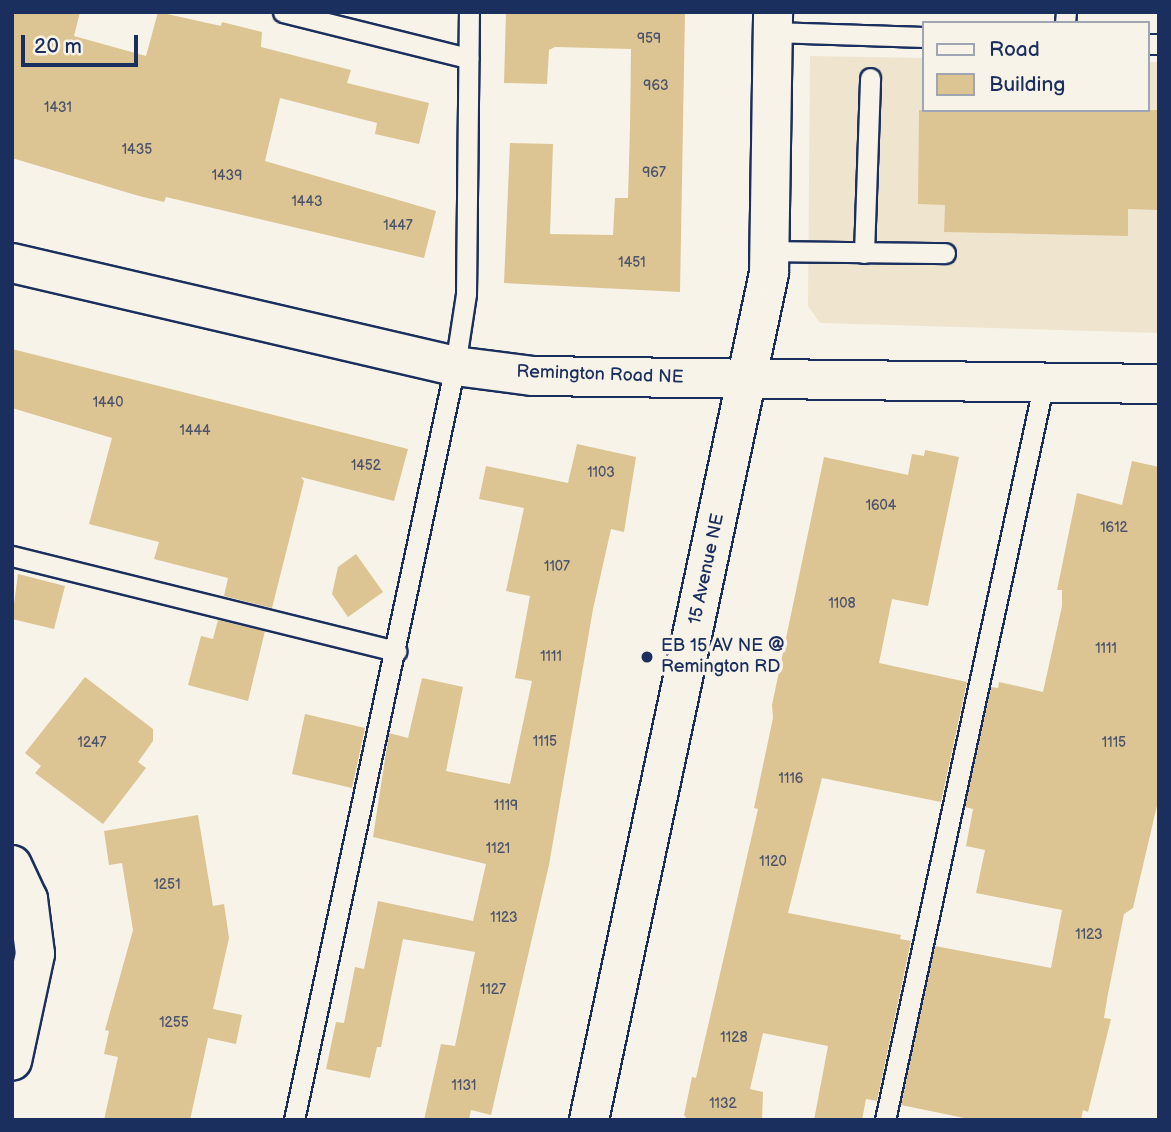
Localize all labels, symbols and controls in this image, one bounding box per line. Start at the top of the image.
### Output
scale bar [24,21,142,65]
legend [922,21,1150,112]
house number: 959 [637,31,661,47]
text: 20 m [34,34,82,59]
text: Road [989,37,1040,62]
text: Building [989,72,1065,97]
house number: 963 [643,78,669,94]
house number: 1431 [44,100,72,116]
house number: 1435 [122,142,152,158]
house number: 967 [642,165,666,181]
house number: 1439 [212,168,242,184]
house number: 1443 [291,194,323,210]
house number: 1447 [383,218,413,234]
house number: 1451 [618,255,646,271]
street label: Remington Road NE [516,361,684,389]
house number: 1440 [93,395,123,411]
house number: 1444 [179,423,211,439]
house number: 1452 [351,458,381,474]
house number: 1103 [587,465,615,481]
house number: 1604 [866,498,896,514]
street label: 15 Avenue NE [685,512,729,626]
house number: 1612 [1100,520,1128,536]
house number: 1107 [544,559,570,575]
house number: 1108 [828,596,856,612]
place label: EB 15 AV NE @ Remington RD [661,636,784,678]
house number: 1111 [1095,641,1117,657]
house number: 1111 [540,649,562,665]
marker: EB 15 AV NE @ Remington RD [639,649,655,665]
house number: 1115 [533,734,557,750]
house number: 1247 [78,735,106,751]
house number: 1115 [1102,735,1126,751]
house number: 1116 [779,771,803,787]
house number: 1119 [494,798,518,814]
house number: 1121 [486,841,510,857]
house number: 1120 [759,854,787,870]
house number: 1251 [153,877,181,893]
house number: 1123 [490,910,518,926]
house number: 1123 [1075,927,1103,943]
house number: 1127 [480,982,506,998]
house number: 1255 [159,1015,189,1031]
house number: 1128 [720,1030,748,1046]
house number: 1131 [452,1078,476,1094]
house number: 1132 [709,1096,737,1112]

